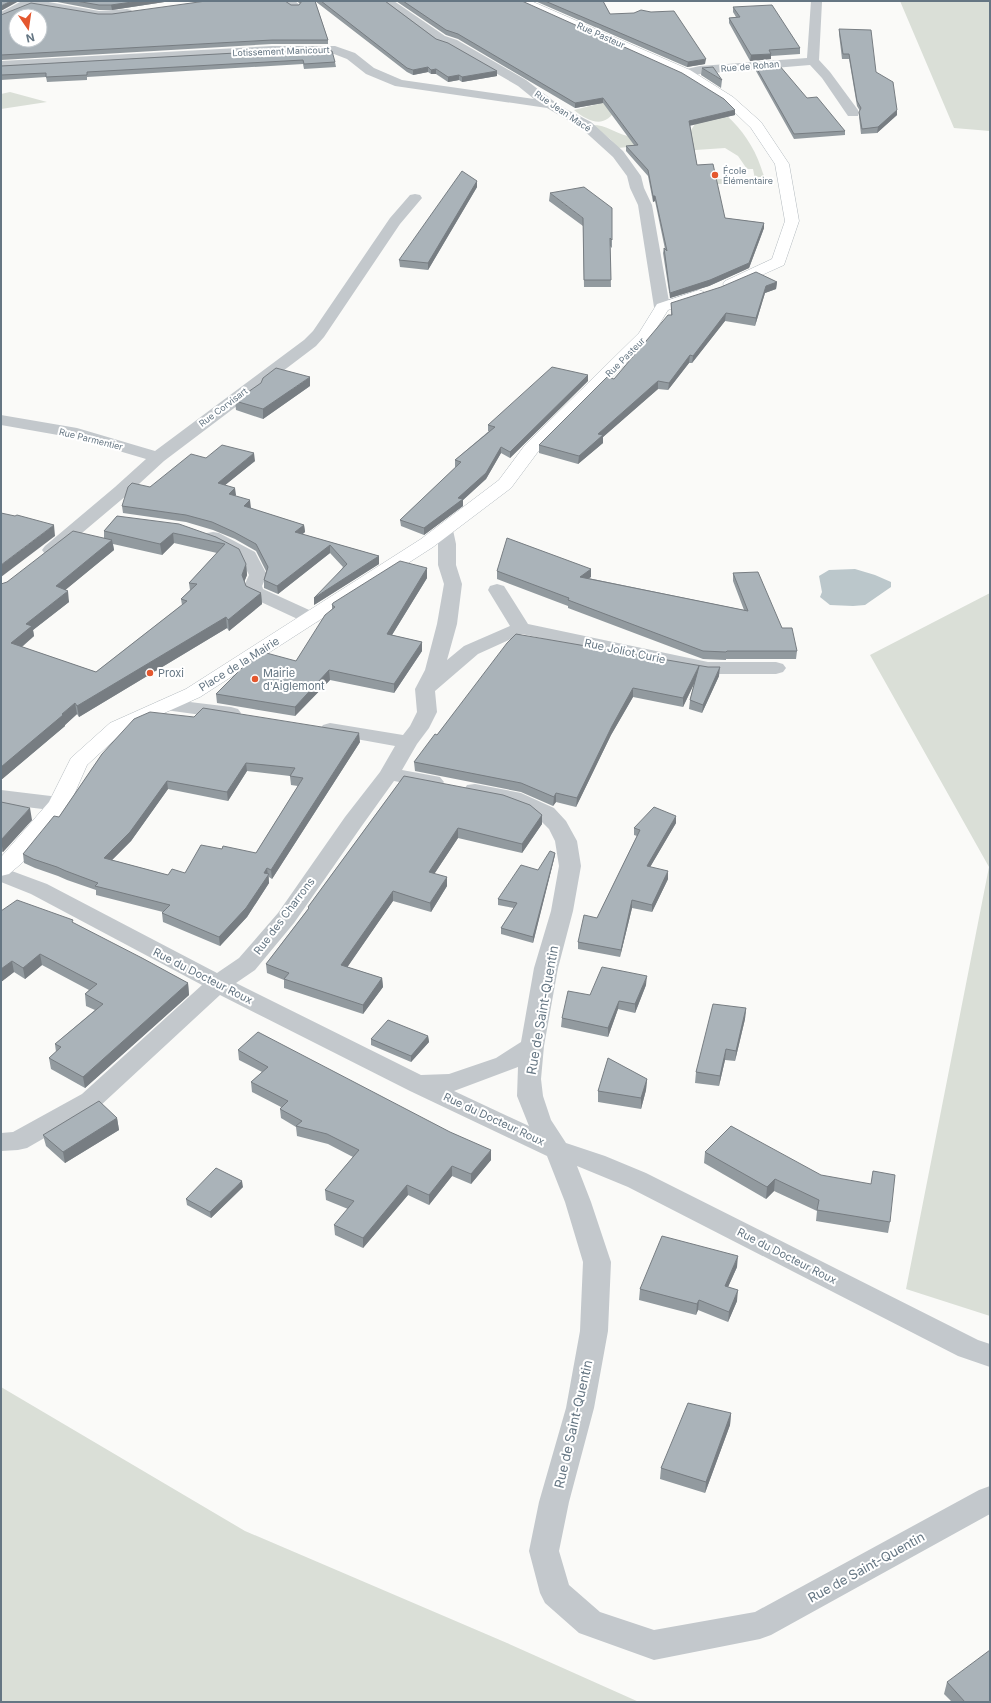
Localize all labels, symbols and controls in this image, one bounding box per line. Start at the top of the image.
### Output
north arrow [8,8,48,48]
street label: Rue Pasteur [575,20,627,51]
text: N [25,30,36,46]
street label: Lotissement Manicourt [232,44,330,58]
street label: Rue de Rohan [720,58,780,74]
street label: Rue Jean Macé [533,88,593,134]
place label: École Élémentaire [723,165,773,186]
marker: École Élémentaire [710,170,720,180]
street label: Rue Pasteur [603,335,647,379]
street label: Rue Corvisart [197,385,249,429]
street label: Rue Parmentier [58,426,125,452]
street label: Place de la Mairie [196,634,282,694]
street label: Rue Joliot Curie [583,636,667,666]
place label: Proxi [158,666,184,680]
place label: Mairie d'Aiglemont [263,666,325,693]
marker: Proxi [145,668,155,678]
marker: Mairie d'Aiglemont [250,674,260,684]
street label: Rue des Charrons [250,874,318,957]
street label: Rue de Saint-Quentin [523,944,561,1076]
street label: Rue du Docteur Roux [151,945,255,1007]
street label: Rue du Docteur Roux [441,1089,547,1149]
street label: Rue du Docteur Roux [735,1225,839,1287]
street label: Rue de Saint-Quentin [550,1358,596,1490]
street label: Rue de Saint-Quentin [805,1528,927,1606]

